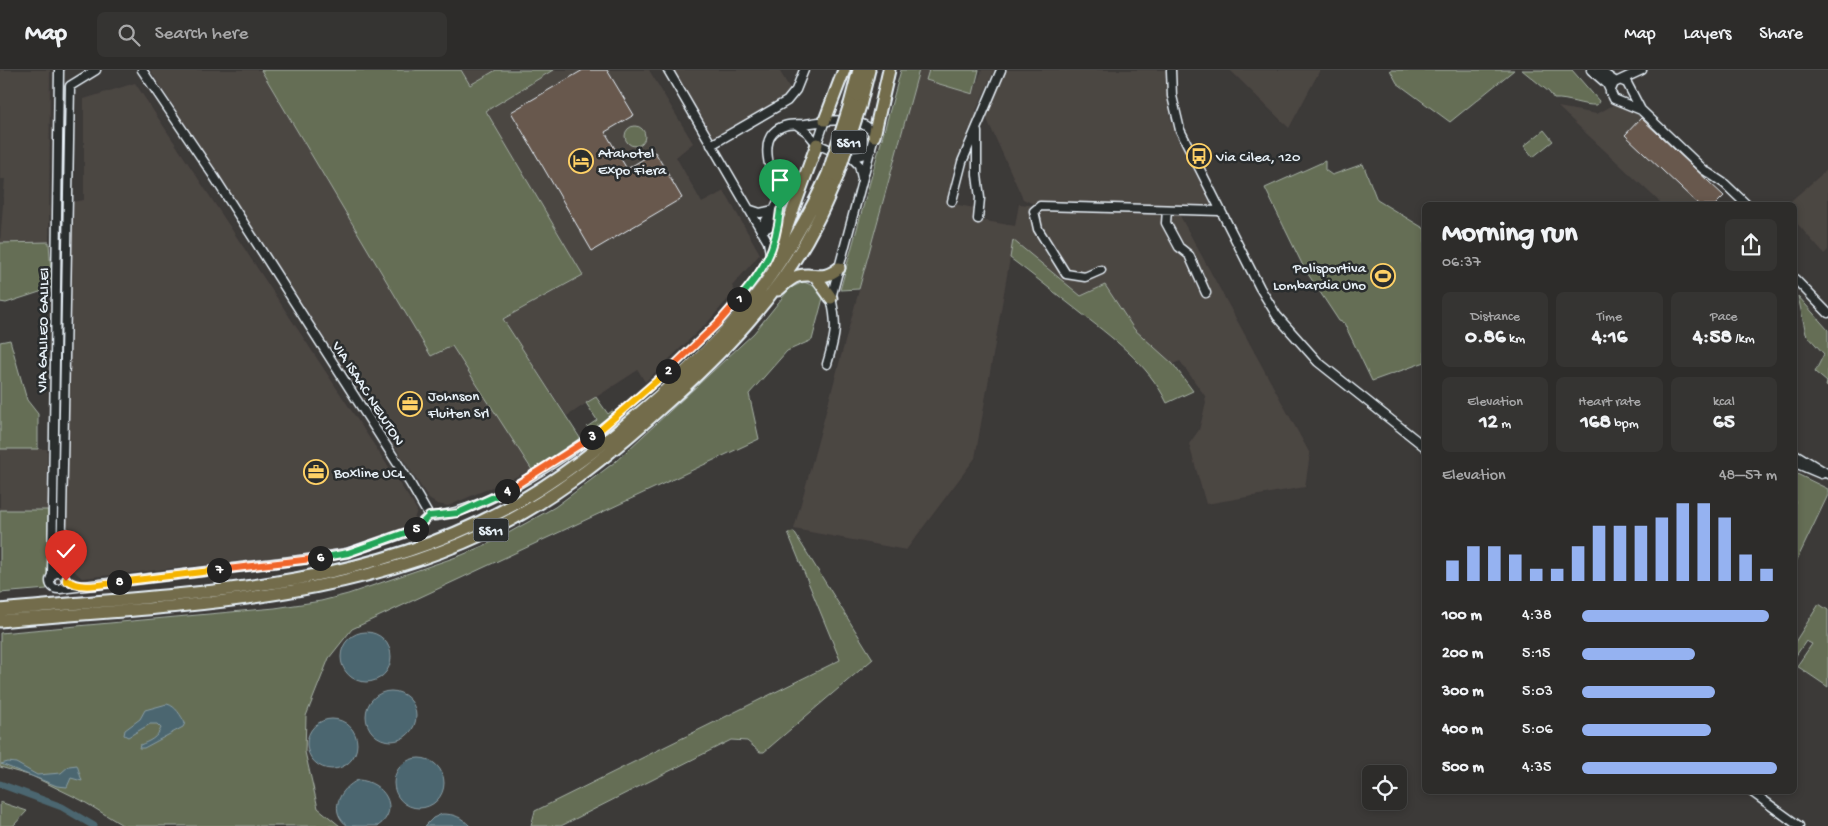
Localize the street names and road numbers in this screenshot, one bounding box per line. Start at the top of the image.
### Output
road number: SS11 [832,131,866,154]
street label: VIA GALILEO GALILEI [34,267,54,394]
street label: VIA ISAAC NEWTON [326,338,408,450]
road number: SS11 [474,518,508,542]

